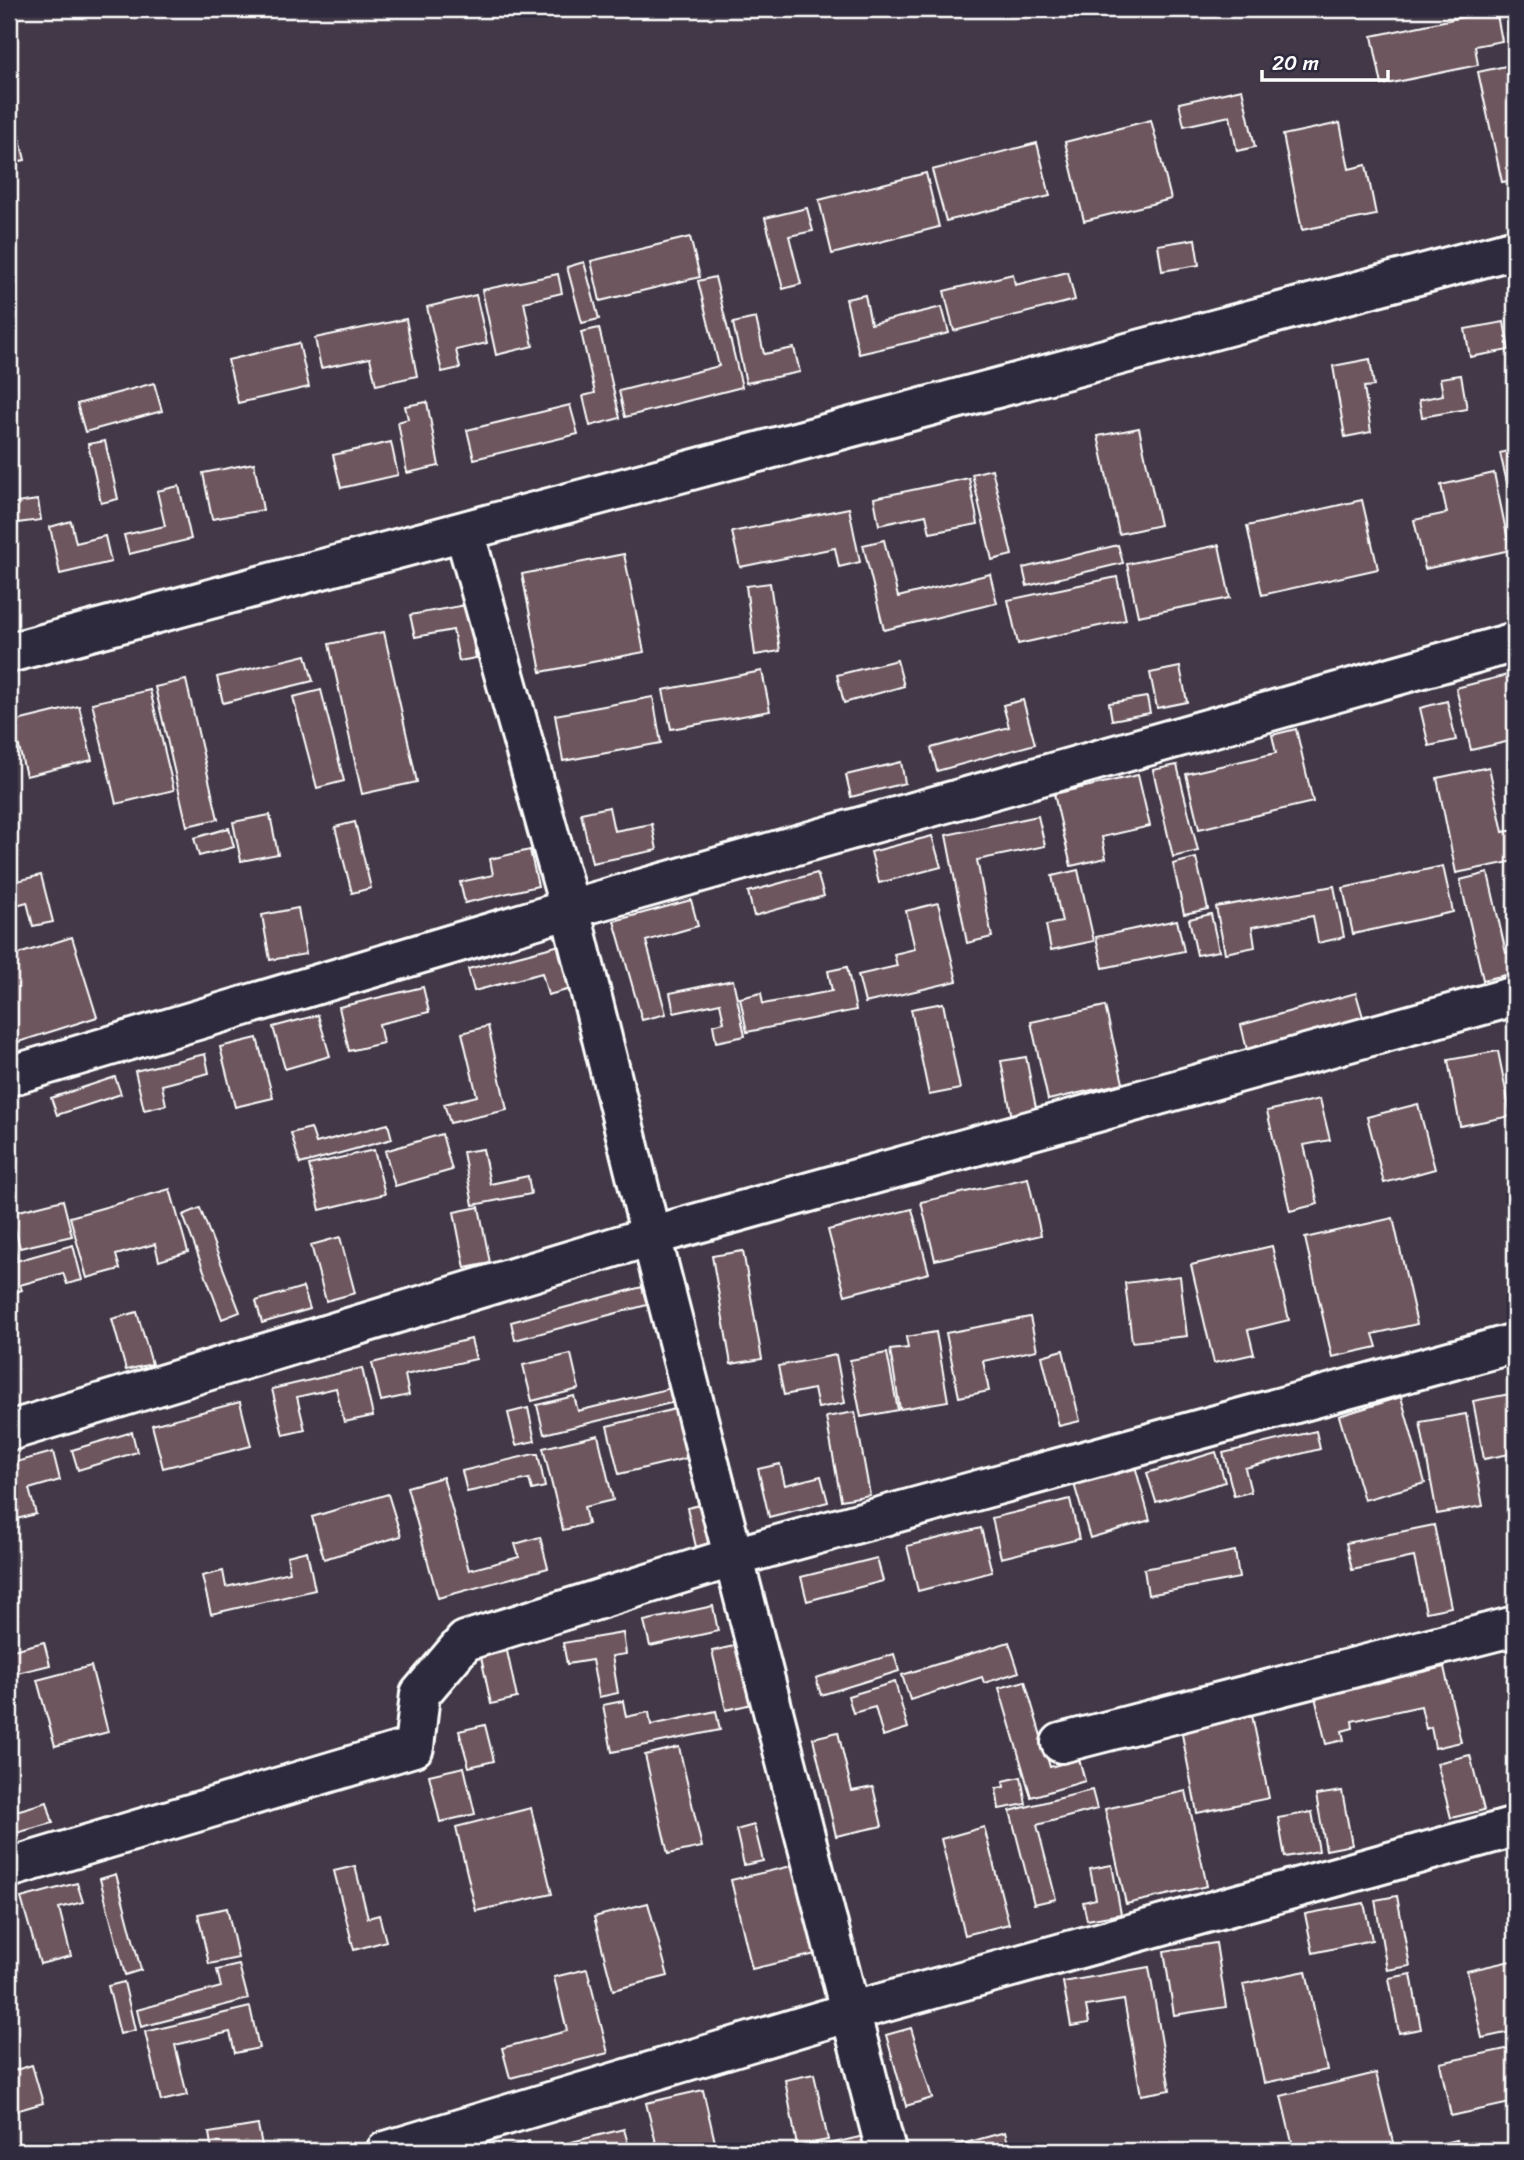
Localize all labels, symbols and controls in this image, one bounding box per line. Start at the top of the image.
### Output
scale bar [1262,38,1388,82]
text: 20 m [1272,44,1319,82]

